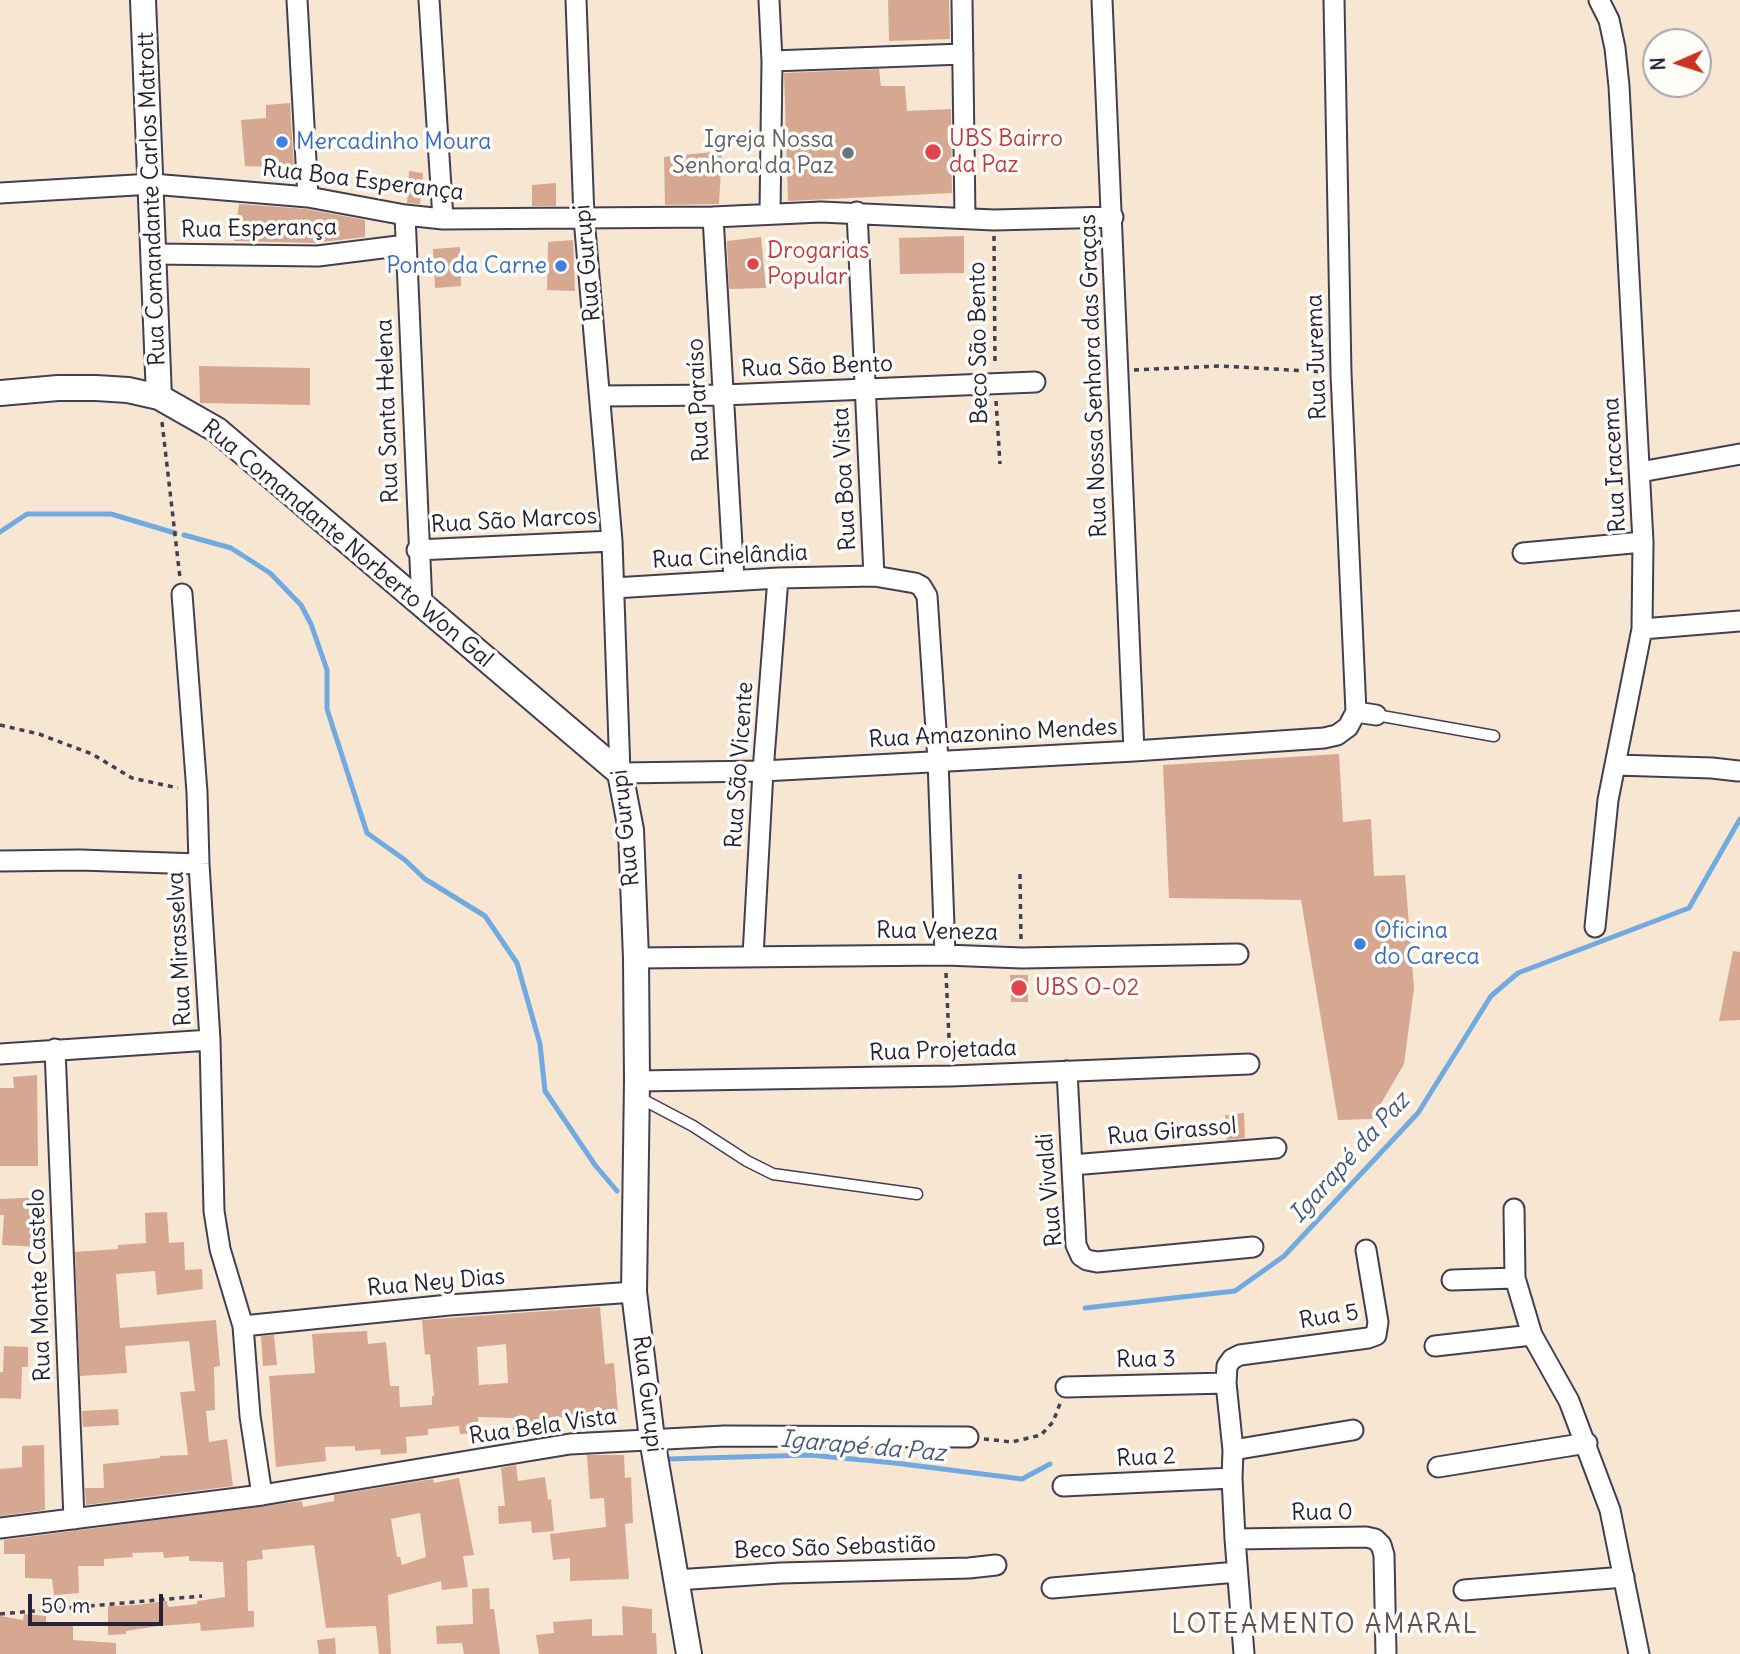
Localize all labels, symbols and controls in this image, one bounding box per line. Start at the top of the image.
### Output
north arrow [1642,28,1712,98]
street label: Rua Comandante Carlos Matrott [132,31,172,367]
text: N [1646,57,1670,71]
place label: UBS Bairro da Paz [949,125,1063,179]
place label: Igreja Nossa Senhora da Paz [672,126,834,180]
place label: Mercadinho Moura [296,128,491,156]
marker: Mercadinho Moura [274,134,290,150]
marker: UBS Bairro da Paz [923,142,943,162]
marker: Igreja Nossa Senhora da Paz [840,145,856,161]
street label: Rua Boa Esperança [261,155,465,207]
street label: Rua Gurupi [569,203,607,323]
street label: Rua Esperança [181,214,337,244]
street label: Rua Nossa Senhora das Graças [1075,214,1113,538]
place label: Drogarias Popular [767,237,870,291]
place label: Ponto da Carne [386,252,547,280]
marker: Drogarias Popular [745,256,761,272]
marker: Ponto da Carne [553,258,569,274]
street label: Beco São Bento [964,261,994,425]
street label: Rua Jurema [1301,294,1333,420]
street label: Rua Santa Helena [371,318,405,504]
street label: Rua Paraíso [682,338,716,462]
street label: Rua São Bento [741,351,893,383]
street label: Rua Iracema [1598,397,1632,533]
street label: Rua Boa Vista [827,406,863,552]
street label: Rua Comandante Norberto Won Gal [196,414,498,674]
street label: Rua São Marcos [430,503,598,539]
street label: Rua Cinelândia [651,539,809,575]
street label: Rua São Vicente [720,681,760,849]
street label: Rua Amazonino Mendes [868,714,1118,754]
street label: Rua Gurupi [606,768,646,888]
street label: Rua Mirasselva [162,871,198,1027]
street label: Rua Veneza [876,917,998,947]
place label: Oficina do Careca [1374,917,1480,971]
marker: Oficina do Careca [1352,936,1368,952]
place label: UBS O-02 [1035,974,1139,1002]
marker: UBS O-02 [1009,978,1029,998]
street label: Rua Projetada [869,1035,1017,1067]
water label: Igarapé da Paz [1284,1087,1416,1229]
street label: Rua Girassol [1106,1113,1238,1151]
street label: Rua Vivaldi [1031,1132,1069,1248]
street label: Rua Monte Castelo [23,1188,57,1382]
street label: Rua Ney Dias [366,1263,506,1303]
street label: Rua 5 [1297,1299,1361,1335]
street label: Rua Gurupi [626,1334,668,1454]
street label: Rua 3 [1116,1346,1176,1374]
street label: Rua Bela Vista [468,1403,618,1451]
water label: Igarapé da Paz [779,1425,947,1469]
street label: Rua 2 [1116,1443,1176,1473]
street label: Rua 0 [1291,1499,1353,1527]
street label: Beco São Sebastião [734,1531,936,1565]
scale bar [32,1580,166,1624]
text: 50 m [41,1592,90,1619]
district label: LOTEAMENTO AMARAL [1173,1610,1477,1642]

